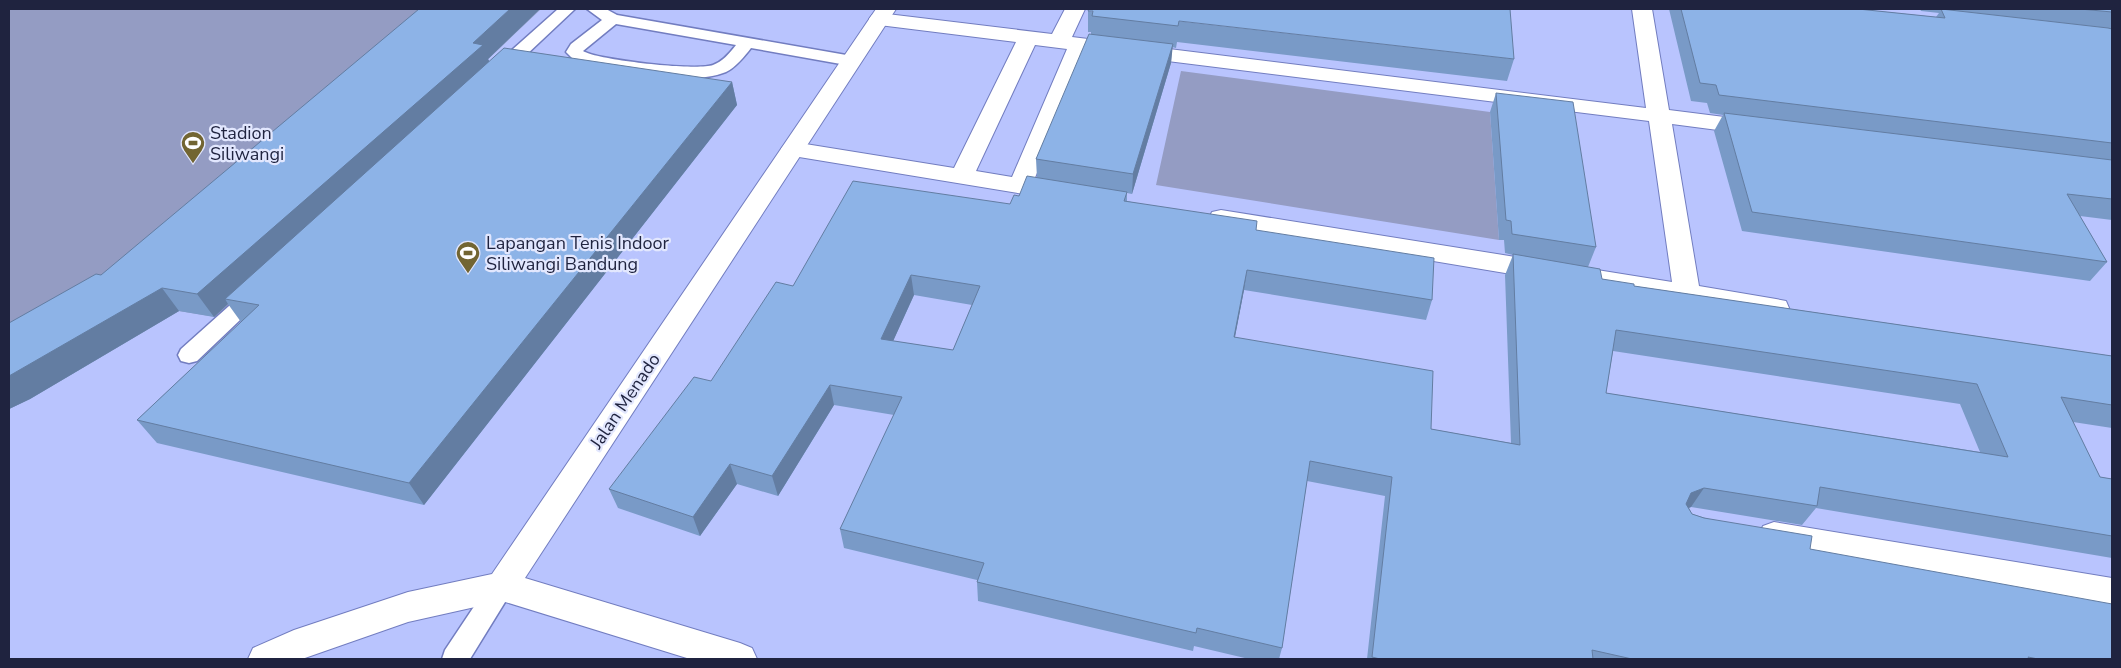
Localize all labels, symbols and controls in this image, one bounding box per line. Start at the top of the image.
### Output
place label: Stadion Siliwangi [210,121,284,166]
sports icon: Stadion Siliwangi [180,130,206,164]
place label: Lapangan Tenis Indoor Siliwangi Bandung [486,231,670,276]
sports icon: Lapangan Tenis Indoor Siliwangi Bandung [455,240,481,274]
street label: Jalan Menado [584,349,666,454]

